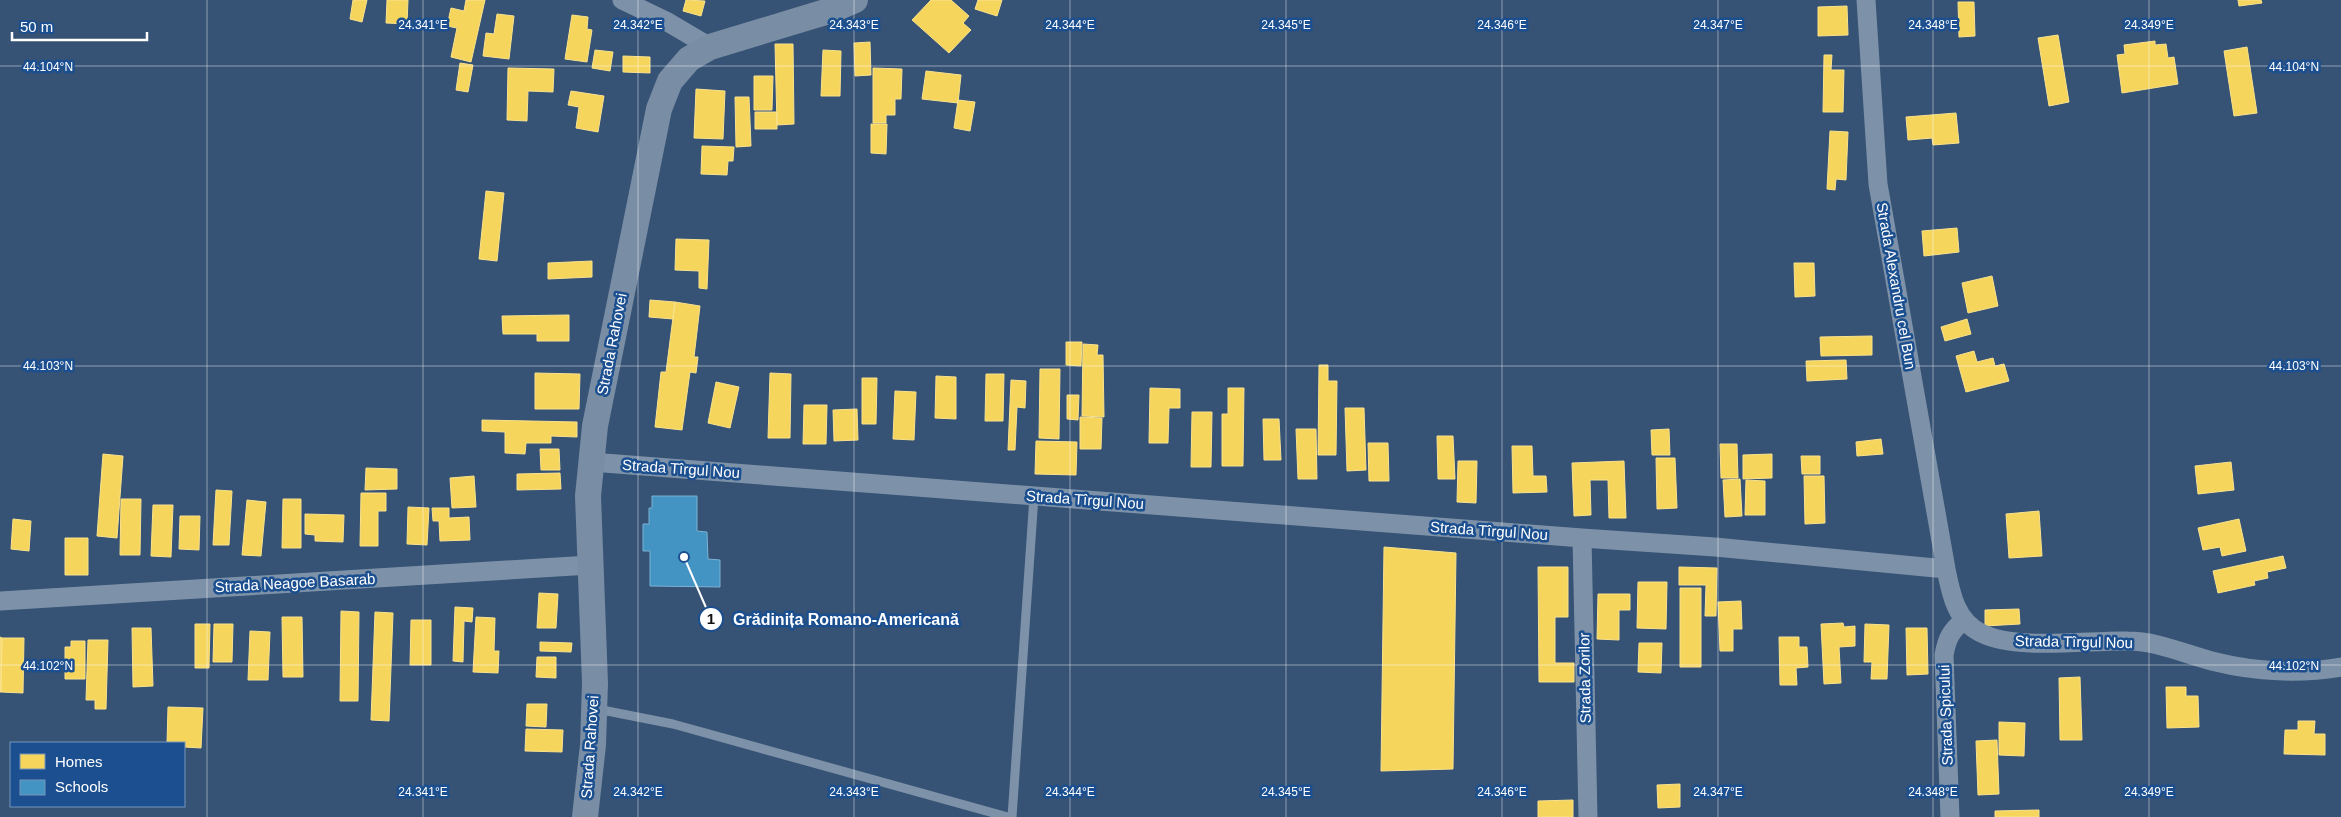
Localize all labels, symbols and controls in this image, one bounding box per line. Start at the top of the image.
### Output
scale bar [12,10,148,42]
text: 50 m [20,18,53,35]
text: 24.341°E [398,18,448,32]
text: 24.342°E [613,18,663,32]
text: 24.343°E [829,18,879,32]
text: 24.344°E [1045,18,1095,32]
text: 24.345°E [1261,18,1311,32]
text: 24.346°E [1477,18,1527,32]
text: 24.347°E [1693,18,1743,32]
text: 24.348°E [1908,18,1958,32]
text: 24.349°E [2124,18,2174,32]
text: 44.104°N [23,60,73,74]
text: 44.104°N [2269,60,2319,74]
street label: Strada Alexandru cel Bun [1873,201,1920,371]
street label: Strada Rahovei [593,292,630,396]
text: 44.103°N [23,359,73,373]
text: 44.103°N [2269,359,2319,373]
street label: Strada Tîrgul Nou [622,456,741,481]
street label: Strada Tîrgul Nou [1026,487,1145,512]
street label: Strada Tîrgul Nou [1430,518,1549,543]
street label: Strada Neagoe Basarab [214,570,376,595]
callout: Grădinița Romano-Americană [698,603,969,634]
text: 1 [707,610,715,627]
text: Grădinița Romano-Americană [733,611,959,628]
street label: Strada Zorilor [1575,632,1594,724]
street label: Strada Tîrgul Nou [2015,632,2133,651]
text: 44.102°N [23,659,73,673]
text: 44.102°N [2269,659,2319,673]
street label: Strada Spicului [1935,664,1956,766]
street label: Strada Rahovei [577,695,602,799]
legend [10,742,185,807]
text: Homes [55,753,103,770]
text: Schools [55,778,108,795]
text: 24.341°E [398,785,448,799]
text: 24.342°E [613,785,663,799]
text: 24.343°E [829,785,879,799]
text: 24.344°E [1045,785,1095,799]
text: 24.345°E [1261,785,1311,799]
text: 24.346°E [1477,785,1527,799]
text: 24.347°E [1693,785,1743,799]
text: 24.348°E [1908,785,1958,799]
text: 24.349°E [2124,785,2174,799]

